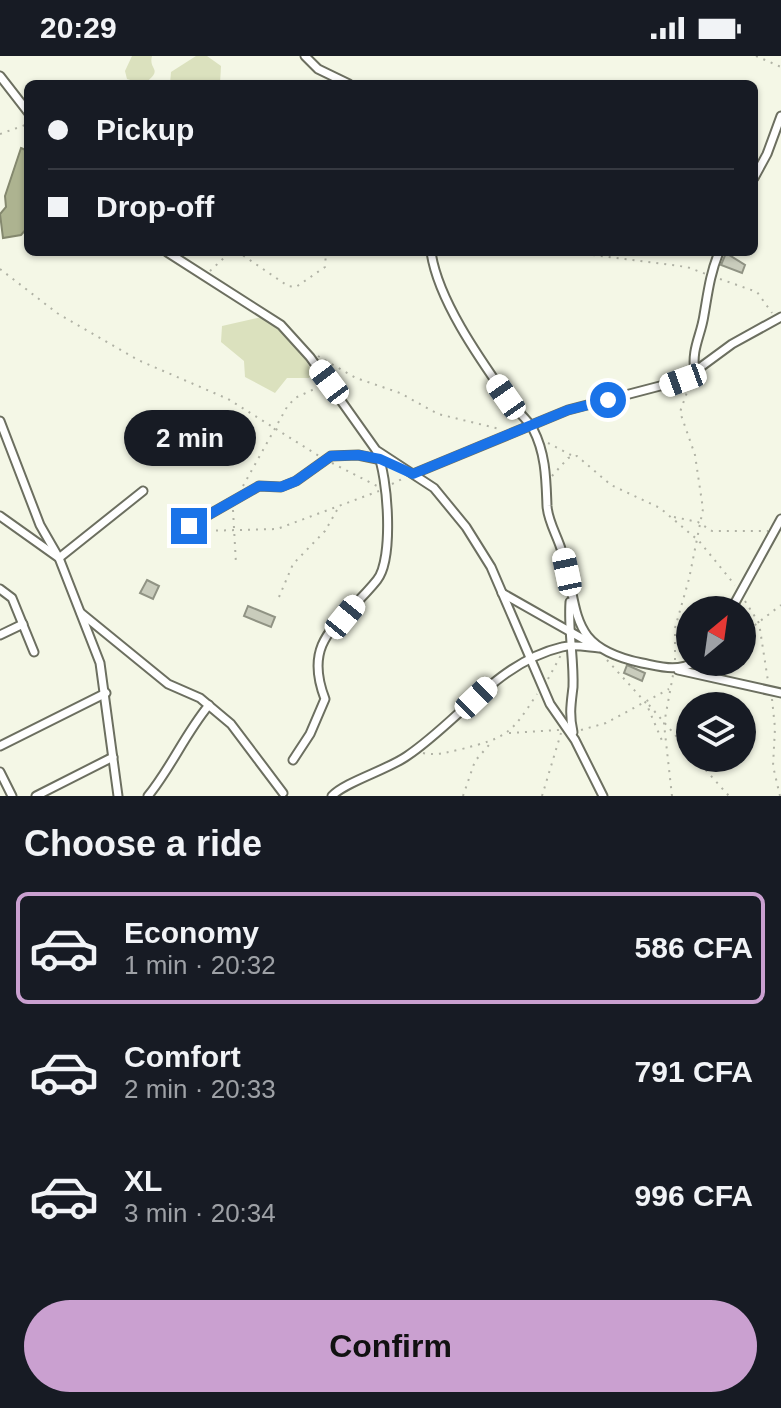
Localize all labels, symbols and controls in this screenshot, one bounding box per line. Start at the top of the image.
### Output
text: 20:29 [40,11,117,44]
text: Pickup [96,113,194,146]
text: Drop-off [96,190,214,223]
car [305,356,353,408]
car [656,361,710,399]
car [482,370,530,424]
route start [590,382,626,418]
callout: 2 min [123,410,255,466]
text: 2 min [156,423,224,453]
route end [171,508,207,544]
car [550,546,584,598]
car [321,591,369,643]
north arrow [676,596,756,676]
map controls [676,596,756,772]
car [450,673,502,723]
button: layers [676,692,756,772]
text: Choose a ride [24,823,262,864]
icon: car [28,912,100,984]
text: Economy [124,916,259,949]
text: 586 CFA [635,931,753,964]
text: 1 min · 20:32 [124,950,276,980]
icon: car [28,1036,100,1108]
text: Comfort [124,1040,241,1073]
text: 791 CFA [635,1055,753,1088]
text: 2 min · 20:33 [124,1074,276,1104]
icon: car [28,1160,100,1232]
text: XL [124,1164,162,1197]
text: 996 CFA [635,1179,753,1212]
text: 3 min · 20:34 [124,1198,276,1228]
button: Confirm [24,1300,757,1392]

